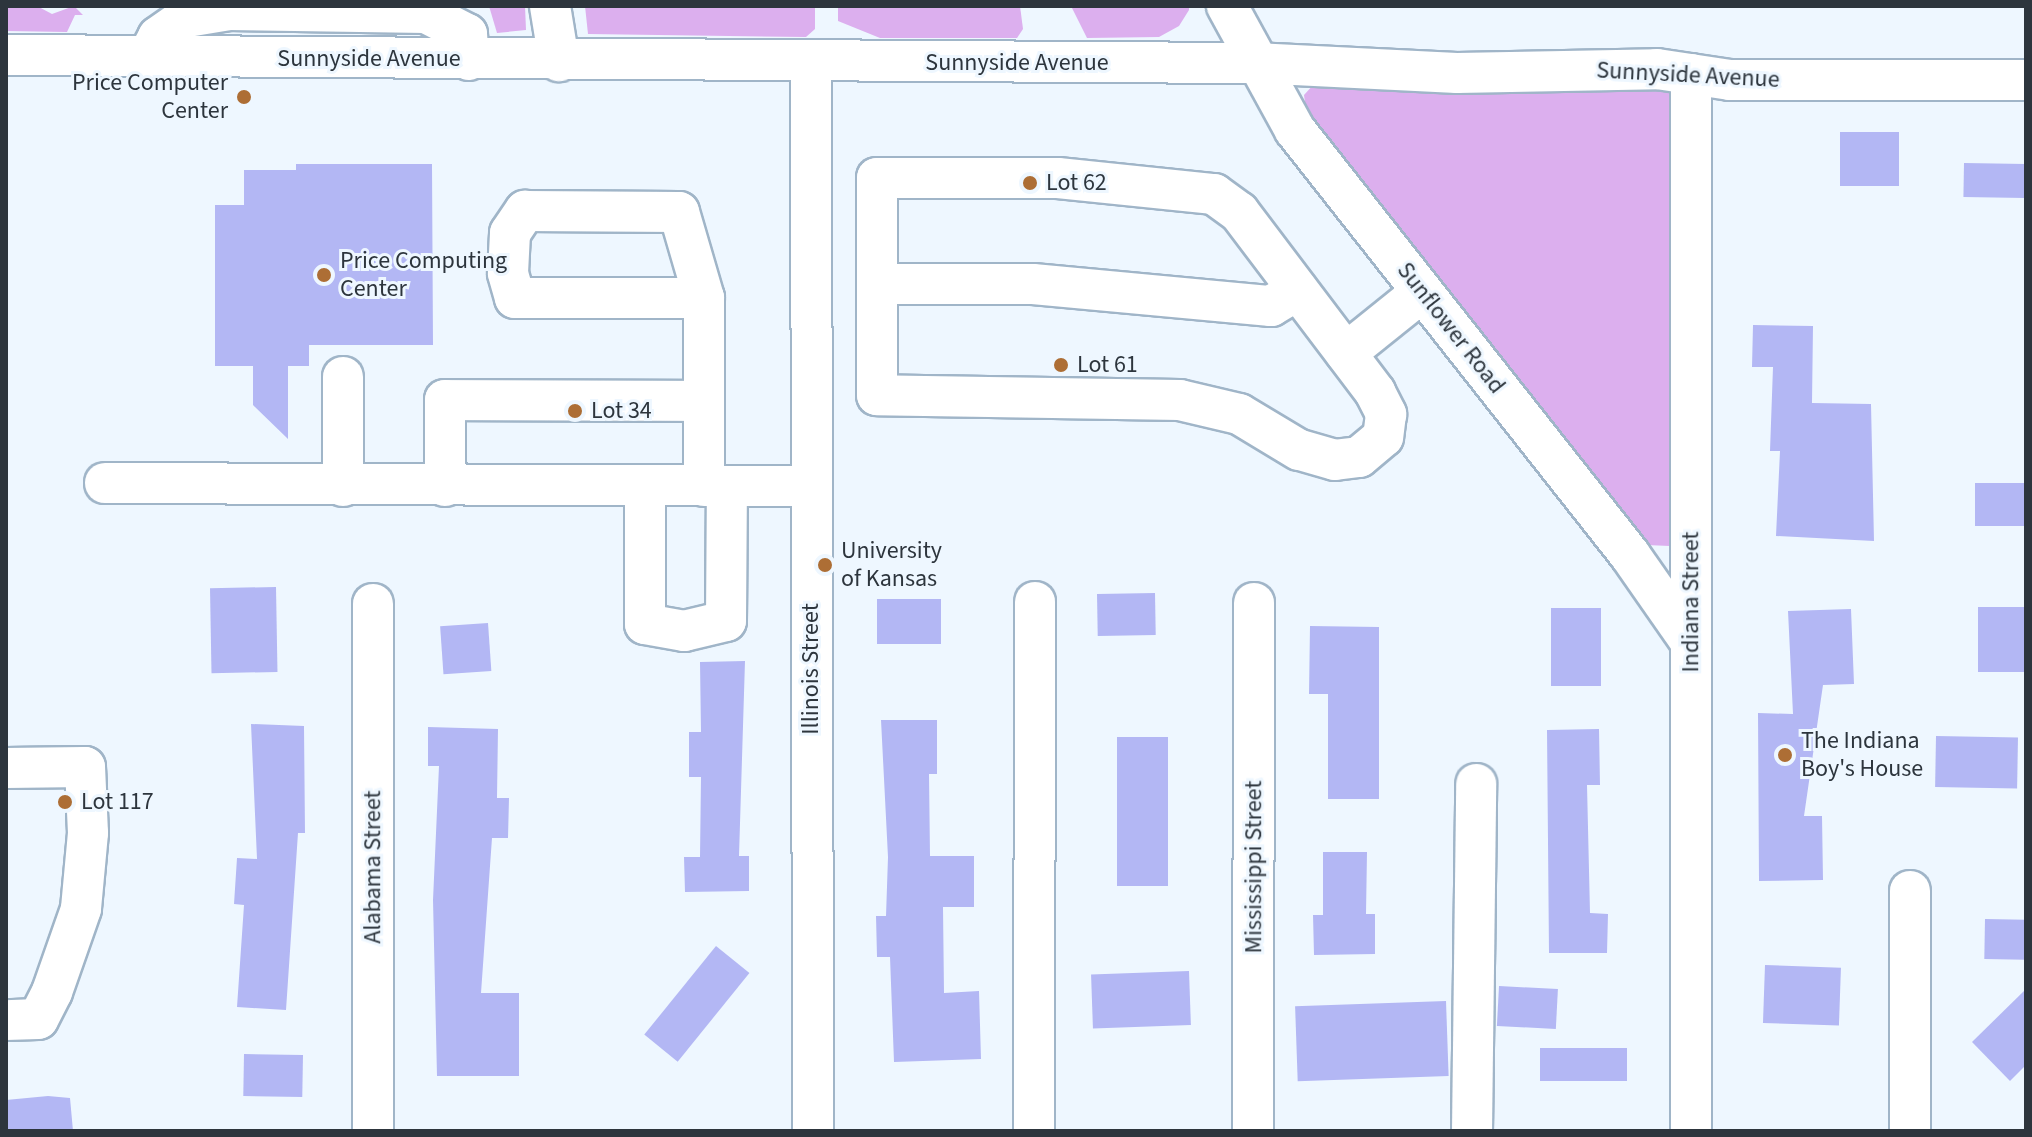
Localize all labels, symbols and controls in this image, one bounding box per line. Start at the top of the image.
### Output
street label: Sunnyside Avenue [277,45,461,73]
street label: Sunnyside Avenue [925,49,1109,77]
street label: Sunnyside Avenue [1596,56,1780,94]
place label: Price Computer Center [72,69,228,125]
marker: Price Computer Center [235,88,253,106]
place label: Lot 62 [1046,169,1107,197]
marker: Lot 62 [1021,174,1039,192]
place label: Price Computing Center [340,247,507,303]
street label: Sunflower Road [1391,257,1511,399]
marker: Price Computing Center [315,266,333,284]
place label: Lot 61 [1077,351,1138,379]
marker: Lot 61 [1052,356,1070,374]
place label: Lot 34 [591,397,652,425]
marker: Lot 34 [566,402,584,420]
street label: Indiana Street [1677,532,1705,672]
place label: University of Kansas [841,537,942,593]
marker: University of Kansas [816,556,834,574]
street label: Illinois Street [797,603,825,735]
place label: The Indiana Boy's House [1801,727,1923,783]
marker: The Indiana Boy's House [1776,746,1794,764]
street label: Mississippi Street [1240,781,1268,953]
place label: Lot 117 [81,788,154,816]
street label: Alabama Street [359,790,387,944]
marker: Lot 117 [56,793,74,811]

